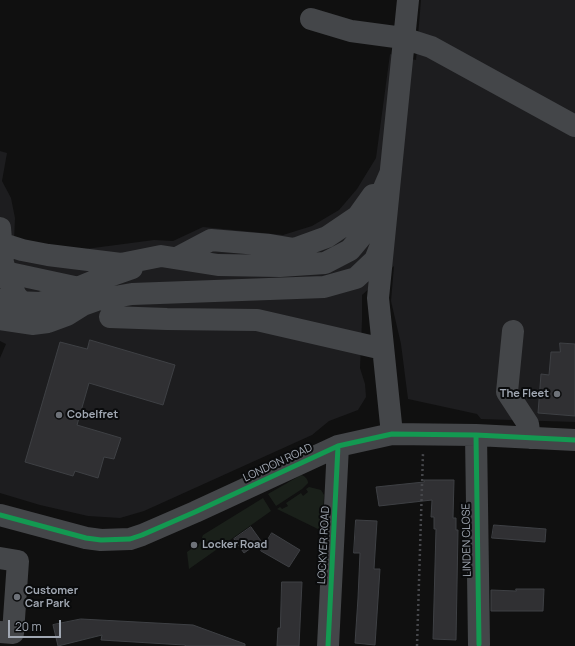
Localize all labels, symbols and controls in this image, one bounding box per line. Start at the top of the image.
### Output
place label: The Fleet [500,387,549,401]
marker: The Fleet [552,389,562,399]
place label: Cobelfret [67,408,118,422]
marker: Cobelfret [54,410,64,420]
street label: LONDON ROAD [241,441,315,485]
street label: LINDEN CLOSE [460,503,474,577]
street label: LOCKYER ROAD [315,506,333,584]
place label: Locker Road [202,538,267,552]
marker: Locker Road [189,540,199,550]
place label: Customer Car Park [25,584,78,610]
marker: Customer Car Park [12,592,22,602]
scale bar [10,612,63,638]
text: 20 m [15,618,42,635]

